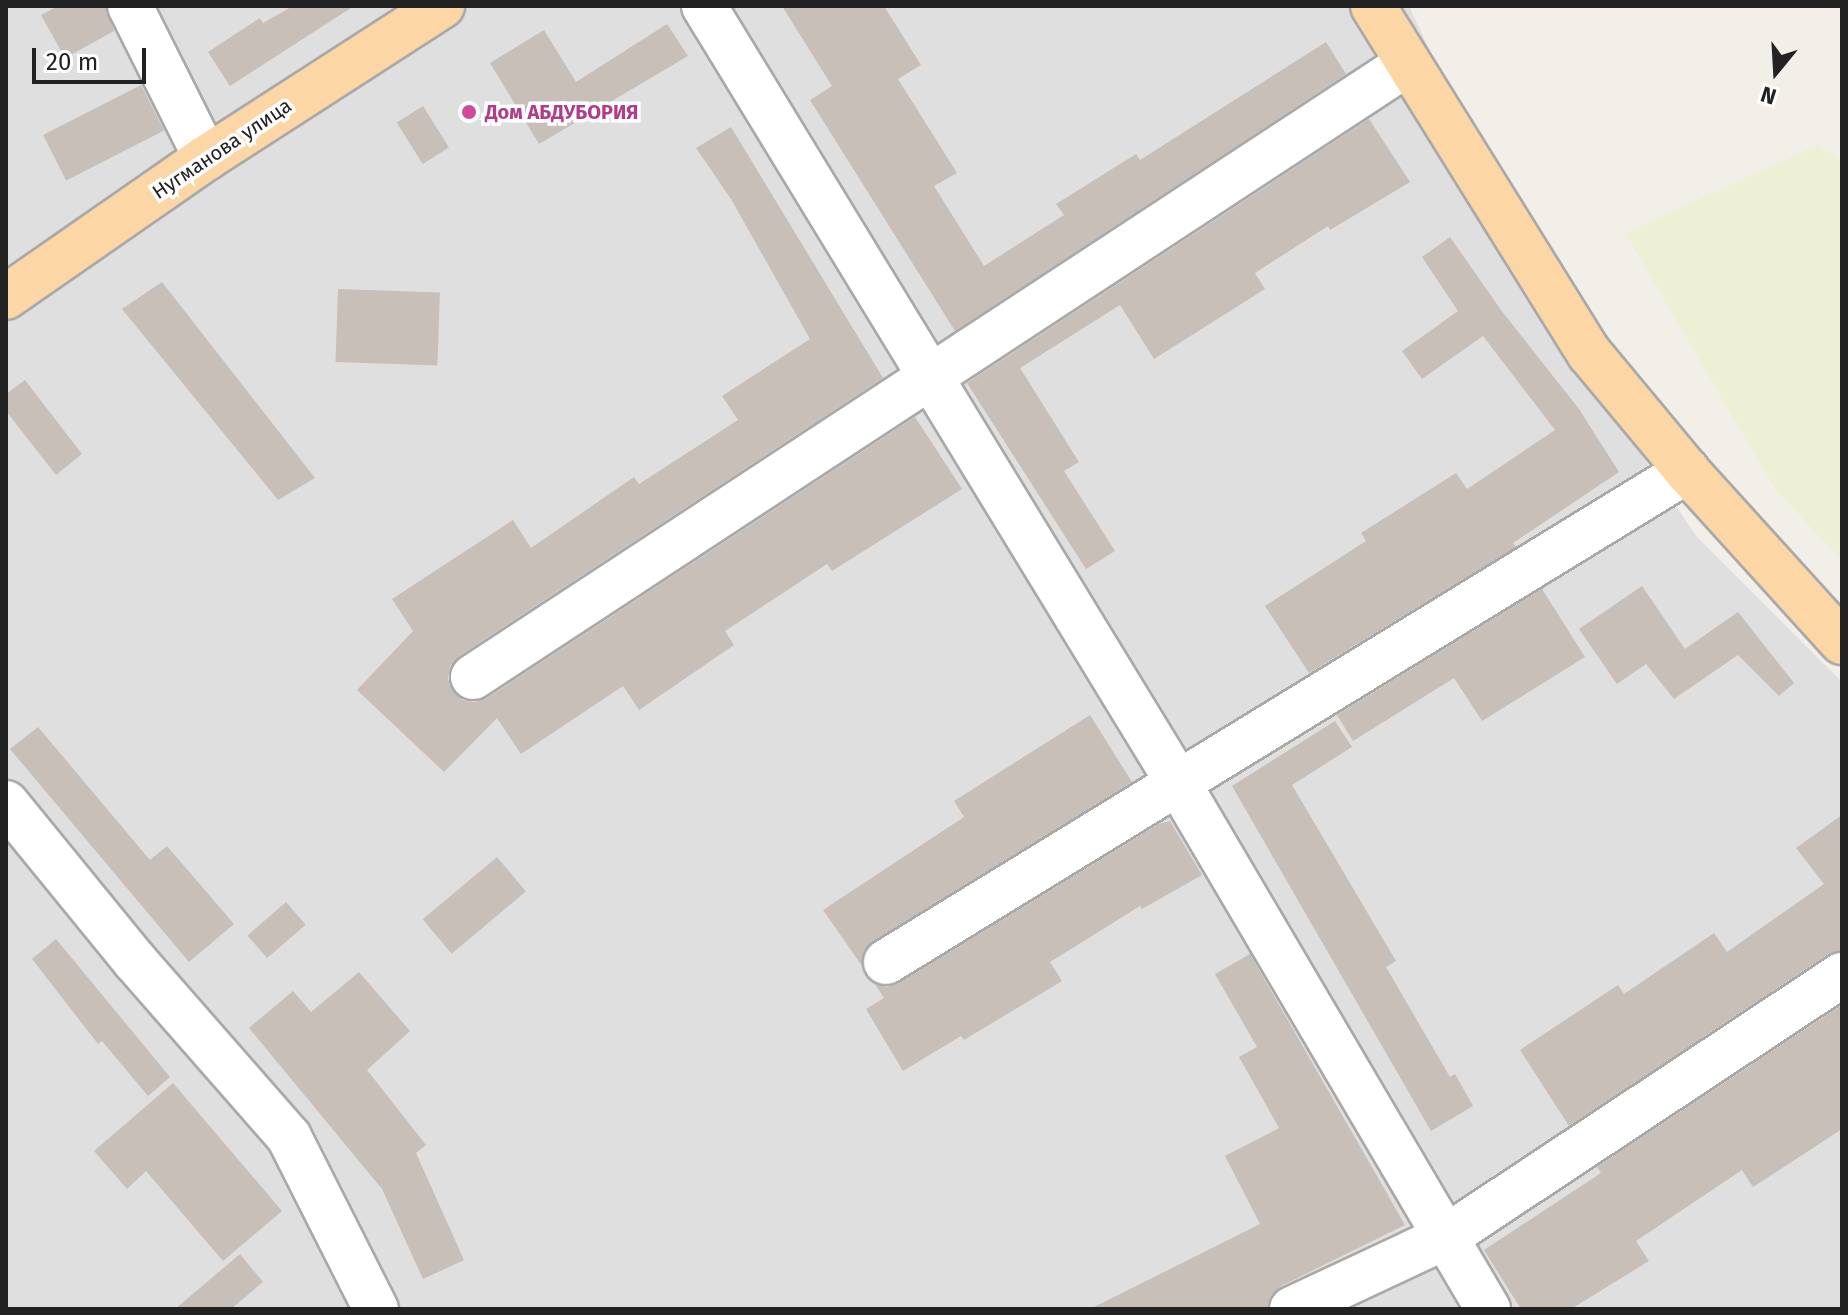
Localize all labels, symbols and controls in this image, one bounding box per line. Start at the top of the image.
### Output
scale bar [36,32,150,82]
north arrow [1736,32,1816,112]
text: 20 m [46,48,98,76]
text: N [1757,80,1780,110]
street label: Нугманова улица [148,94,296,204]
place label: Дом АБДУБОРИЯ [485,100,638,124]
marker: Дом АБДУБОРИЯ [460,103,478,121]

